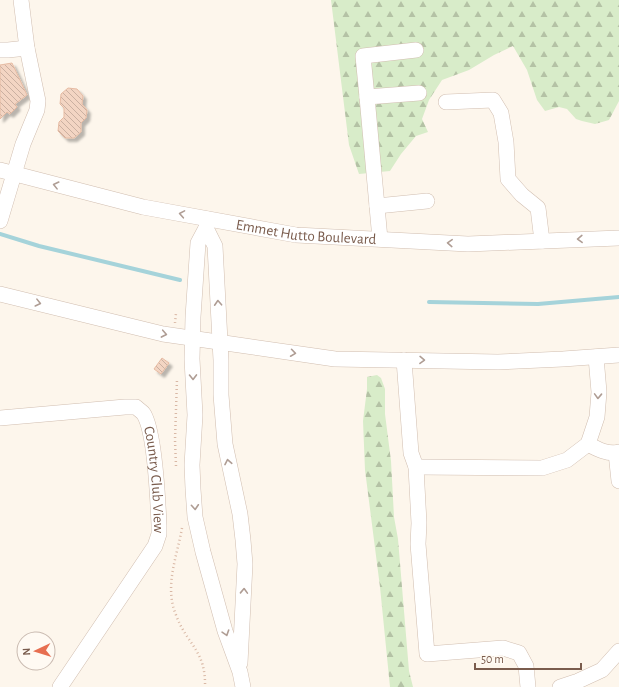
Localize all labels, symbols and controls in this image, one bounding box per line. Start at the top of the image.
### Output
one-way arrow [52,181,59,190]
one-way arrow [179,210,185,219]
street label: Emmet Hutto Boulevard [235,217,377,247]
one-way arrow [577,235,583,243]
one-way arrow [447,239,453,247]
one-way arrow [35,299,41,307]
one-way arrow [214,300,222,306]
one-way arrow [161,329,167,338]
one-way arrow [290,348,296,357]
one-way arrow [419,356,425,364]
one-way arrow [189,374,197,380]
one-way arrow [594,393,603,399]
street label: Country Club View [141,425,166,533]
one-way arrow [225,459,233,465]
one-way arrow [190,504,199,510]
one-way arrow [240,588,248,594]
one-way arrow [222,629,230,636]
north arrow [16,631,56,671]
scale bar [475,645,581,671]
text: N [21,647,32,656]
text: 50 m [481,653,504,665]

